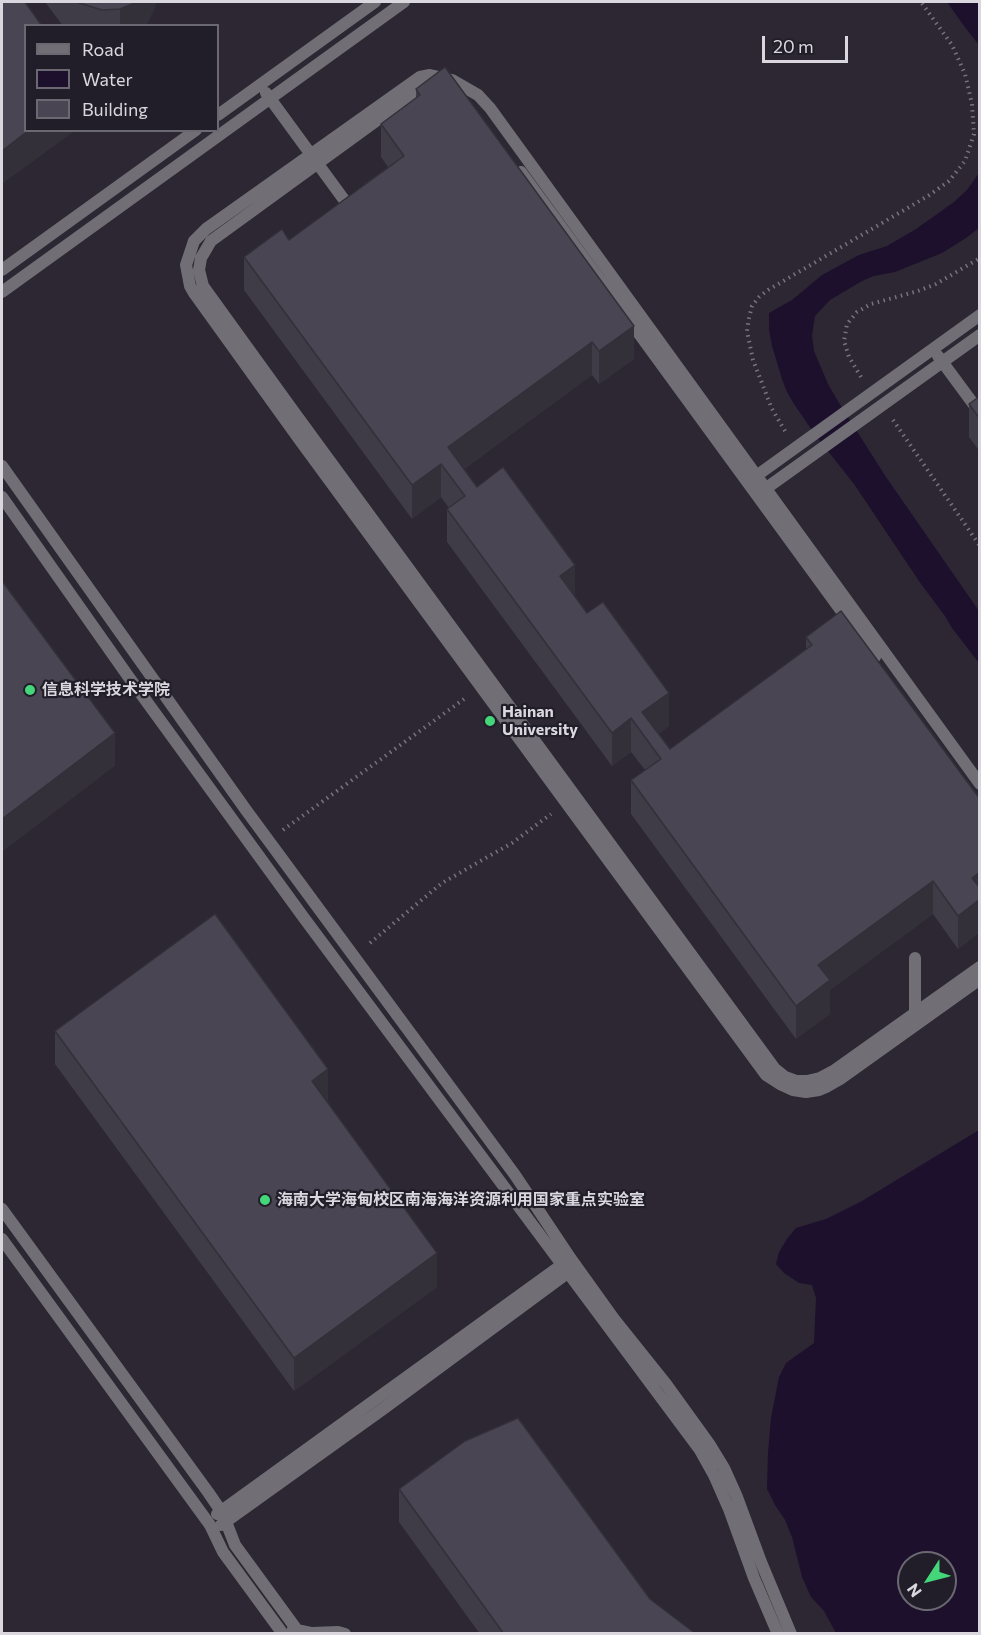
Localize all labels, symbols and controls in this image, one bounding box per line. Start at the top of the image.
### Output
legend [24,24,219,132]
scale bar [765,24,850,62]
text: 20 m [773,35,814,57]
text: Road [82,38,124,60]
text: Water [82,68,133,90]
text: Building [82,98,148,120]
place label: 信息科学技术学院 [42,680,170,700]
marker: 信息科学技术学院 [23,683,37,697]
place label: Hainan University [502,702,578,740]
marker: Hainan University [483,714,497,728]
place label: 海南大学海甸校区南海海洋资源利用国家重点实验室 [277,1190,645,1210]
marker: 海南大学海甸校区南海海洋资源利用国家重点实验室 [258,1193,272,1207]
north arrow [897,1551,957,1611]
text: N [902,1580,925,1601]

